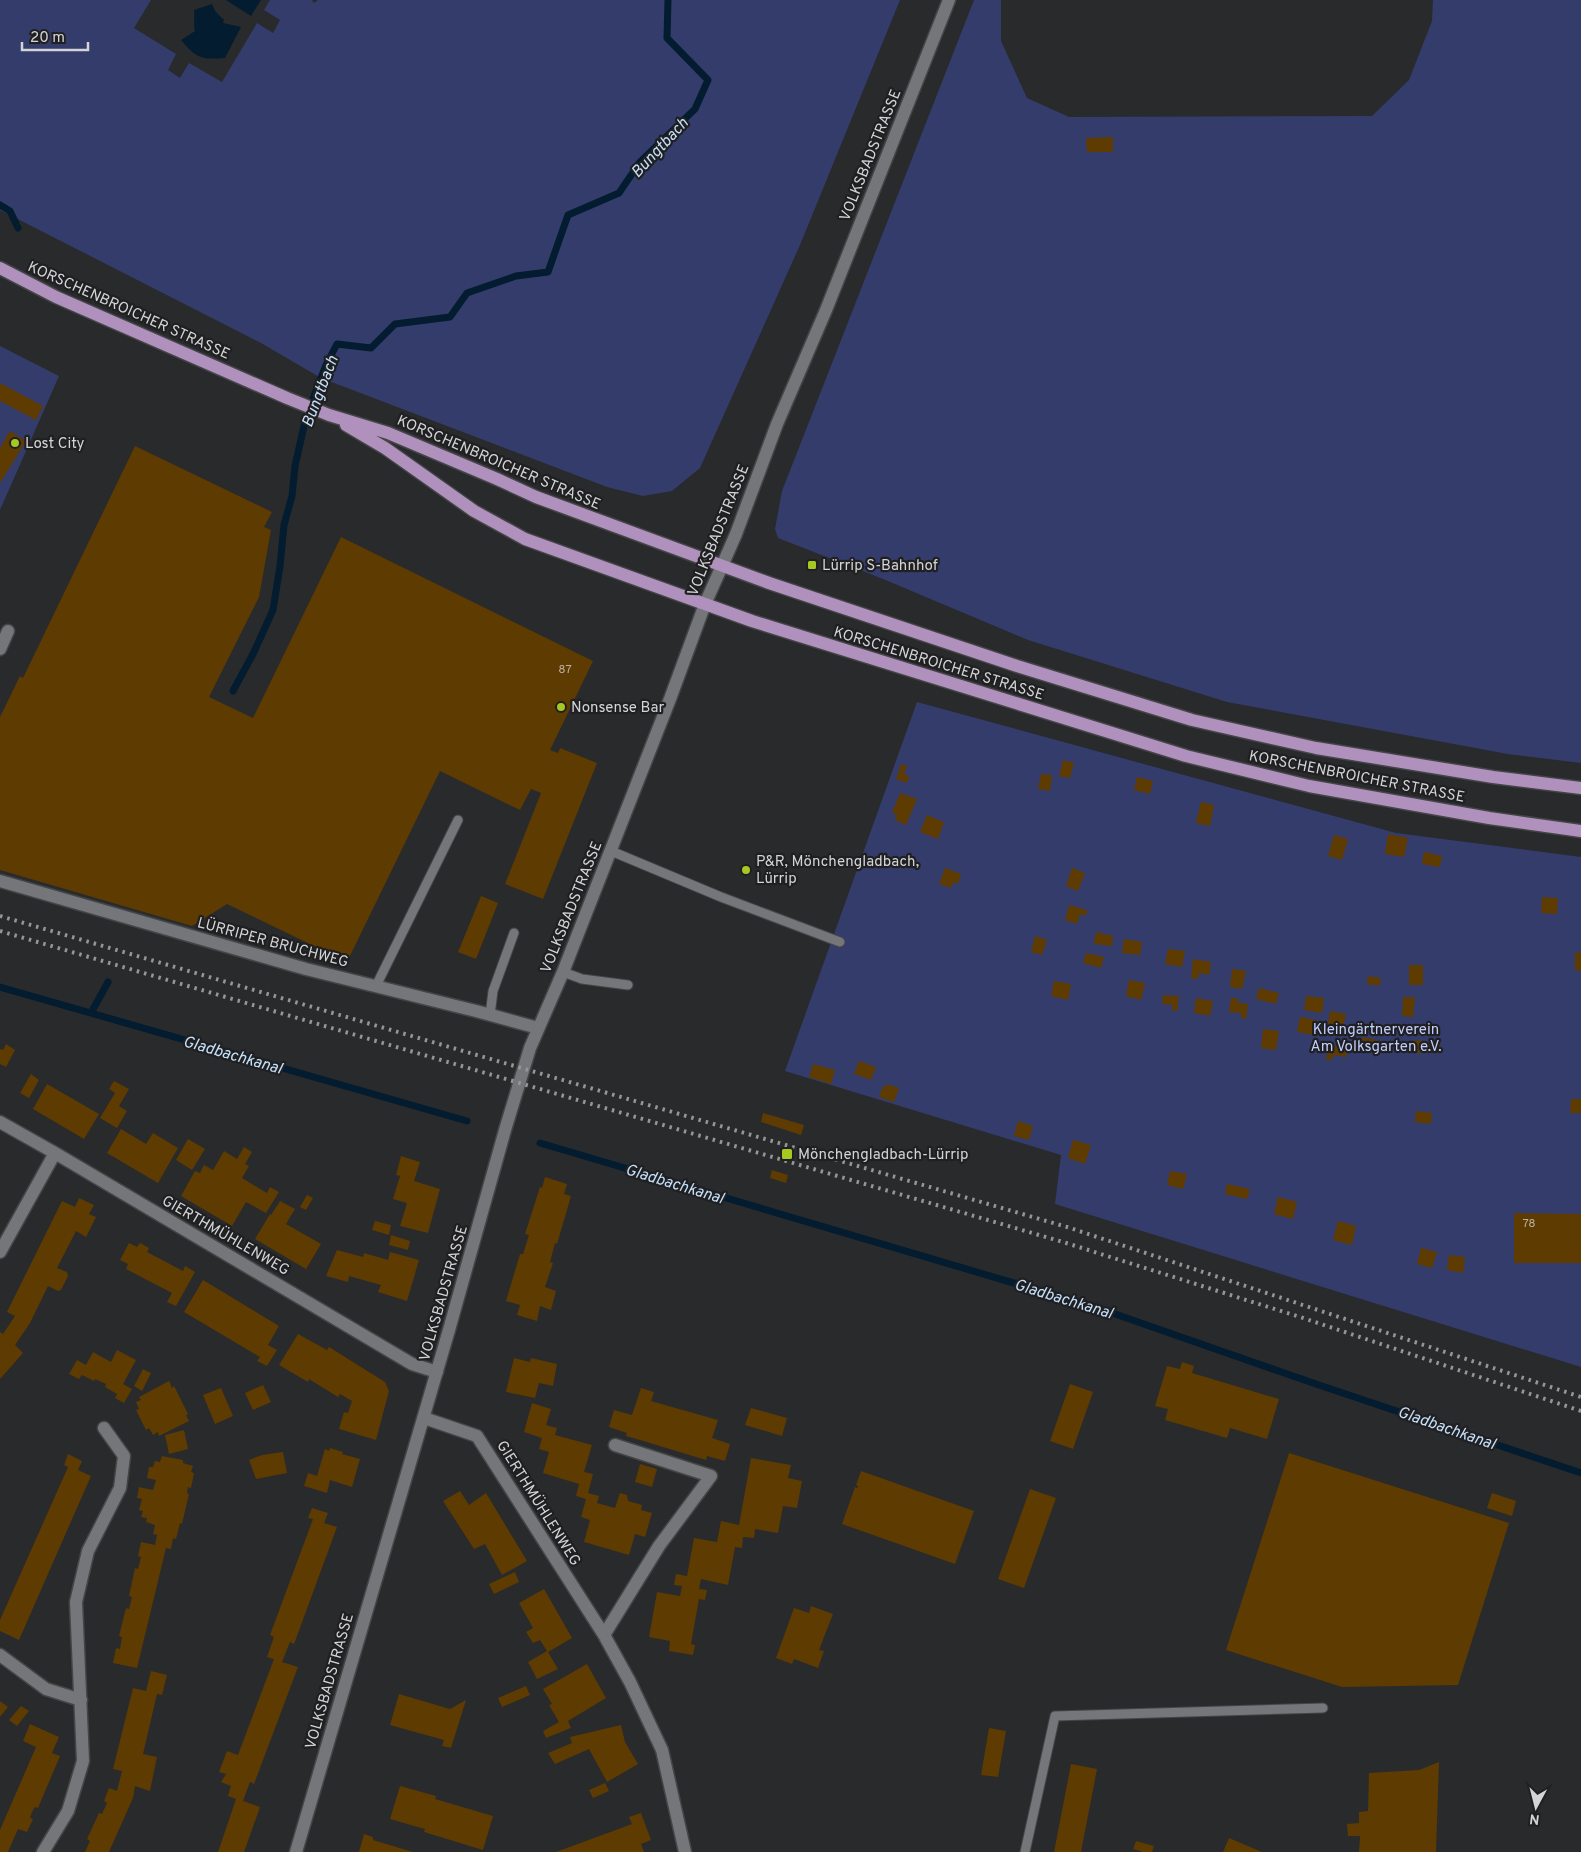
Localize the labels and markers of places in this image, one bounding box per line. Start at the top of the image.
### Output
place label: Lost City [25,435,85,454]
marker: Lost City [9,437,21,449]
place label: Lürrip S-Bahnhof [822,557,938,576]
marker: Lürrip S-Bahnhof [806,559,818,571]
place label: Nonsense Bar [571,699,664,718]
marker: Nonsense Bar [555,701,567,713]
place label: P&R, Mönchengladbach, Lürrip [756,853,919,889]
marker: P&R, Mönchengladbach, Lürrip [740,864,752,876]
place label: Mönchengladbach-Lürrip [798,1146,968,1165]
marker: Mönchengladbach-Lürrip [780,1147,794,1161]

